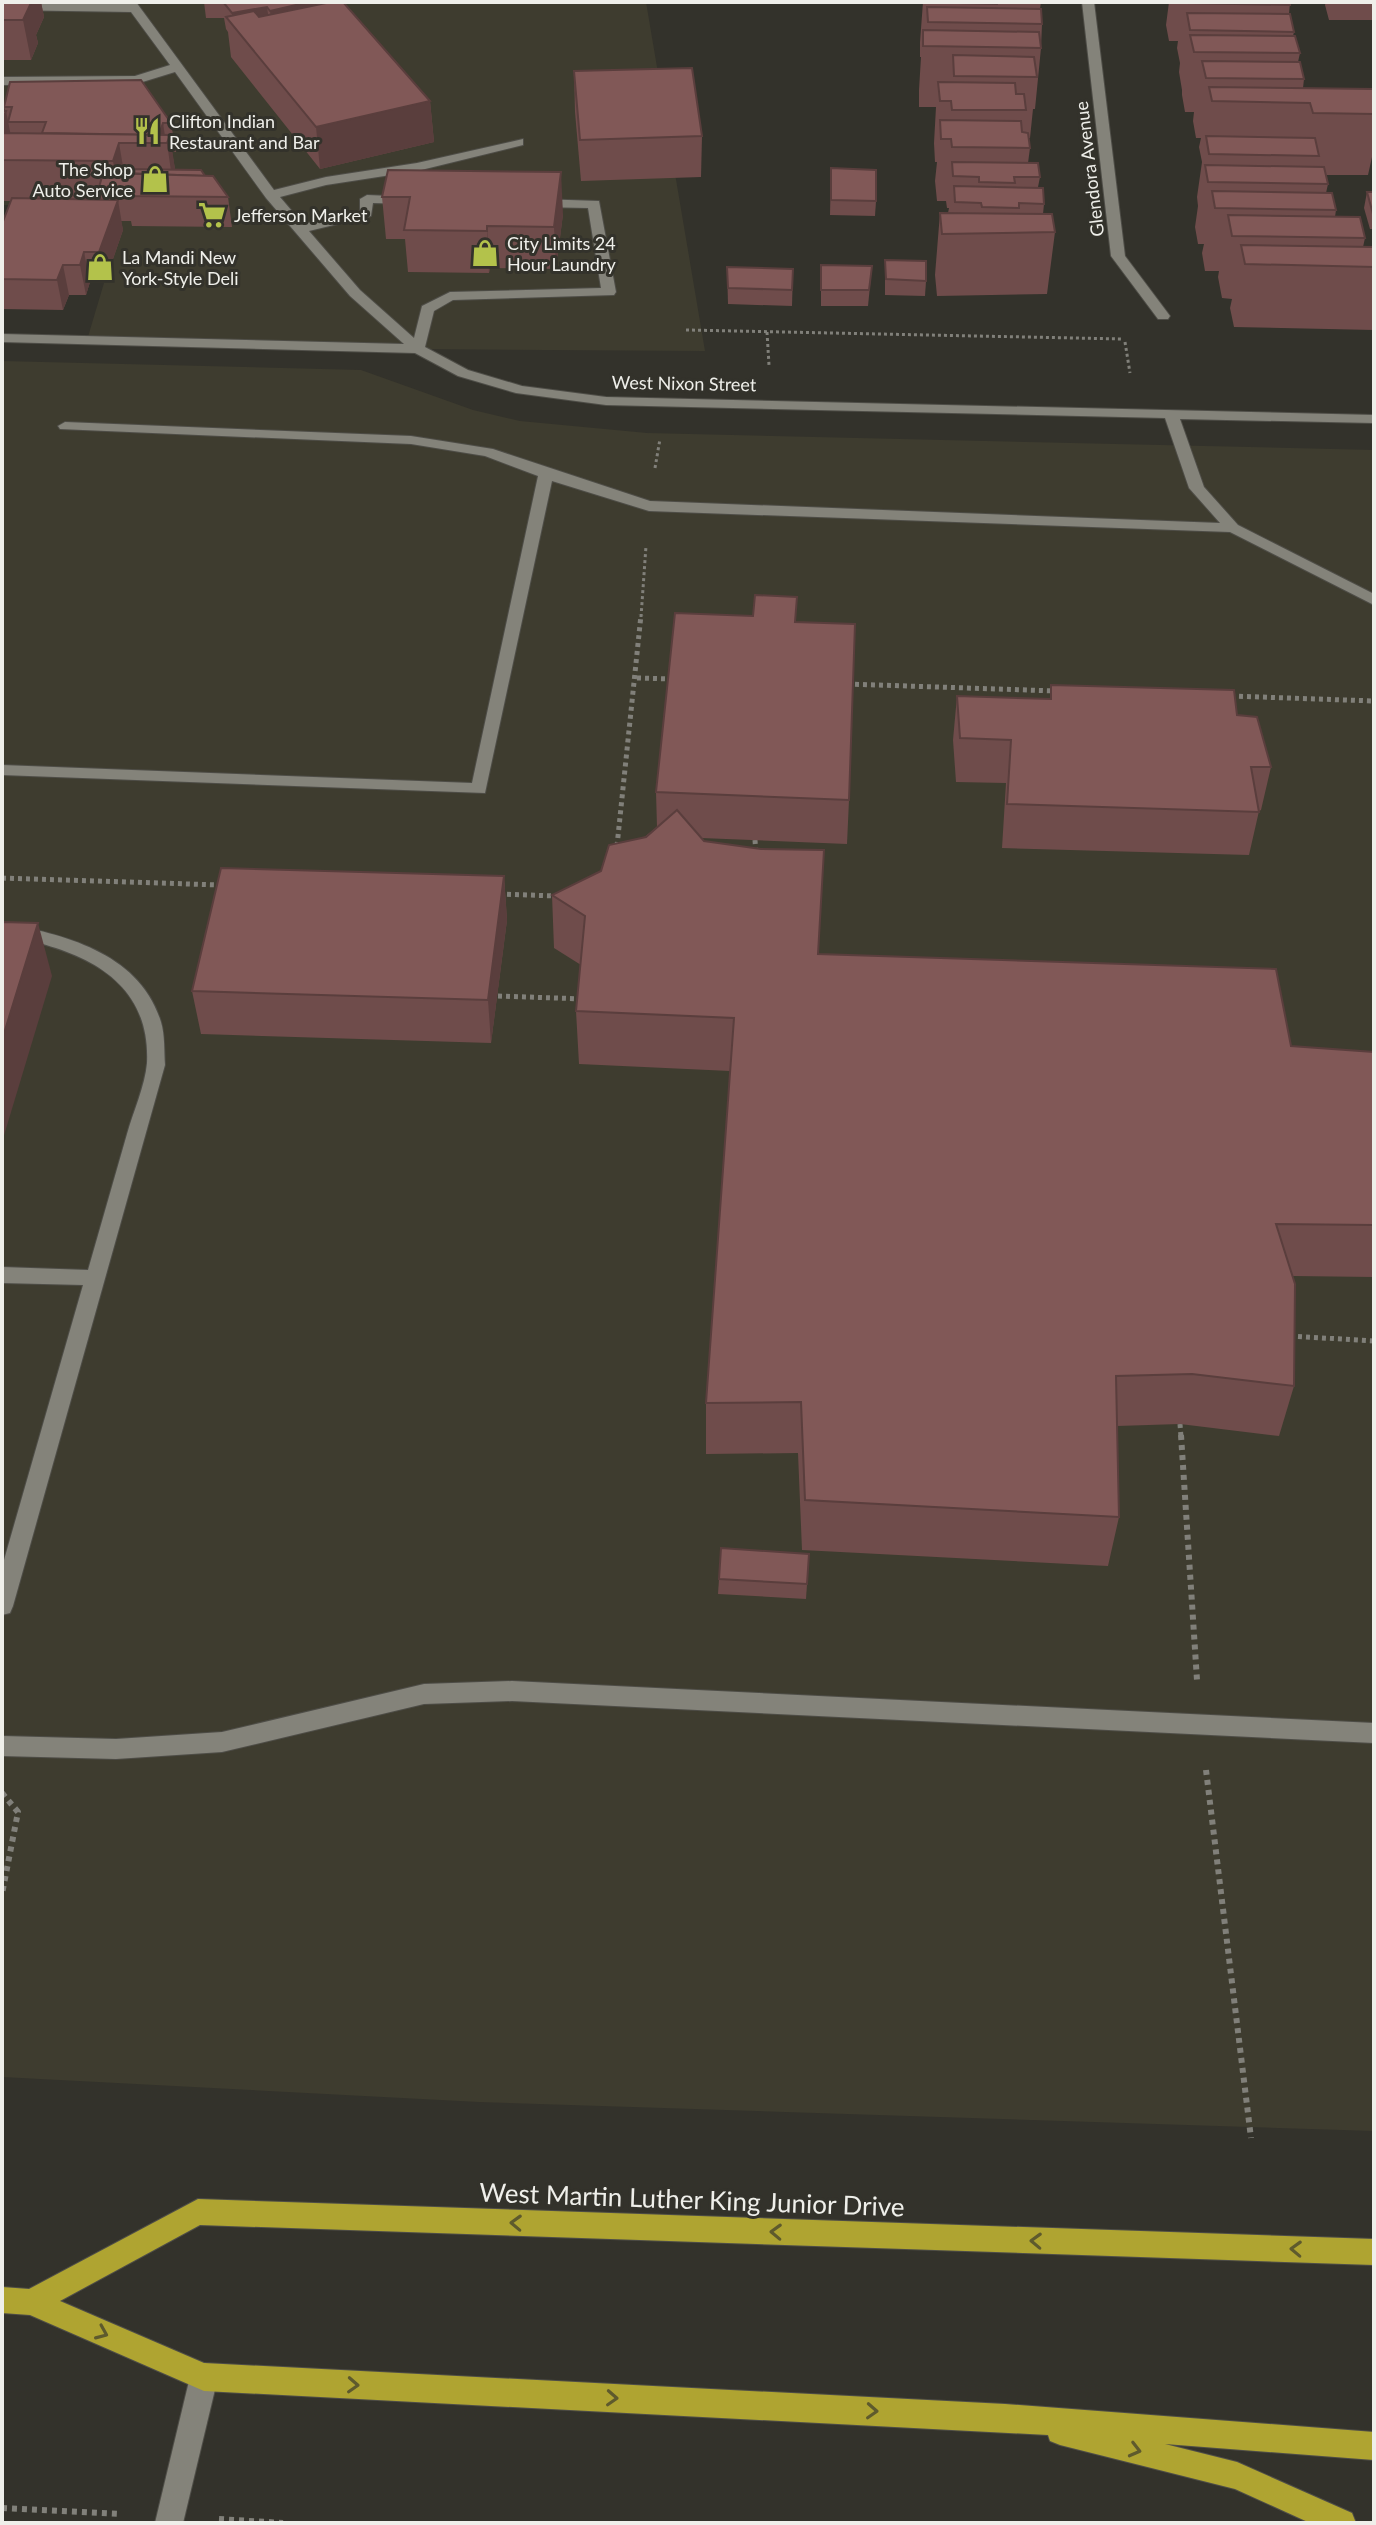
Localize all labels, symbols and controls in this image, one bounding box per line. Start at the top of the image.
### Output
street label: Glendora Avenue [1070,100,1108,238]
place label: Clifton Indian Restaurant and Bar [169,110,320,153]
restaurant icon: Clifton Indian Restaurant and Bar [132,116,162,146]
place label: The Shop Auto Service [32,158,133,201]
shop icon: The Shop Auto Service [140,164,170,194]
supermarket icon: Jefferson Market [197,200,227,230]
place label: Jefferson Market [234,204,368,226]
place label: City Limits 24 Hour Laundry [507,232,616,275]
shop icon: City Limits 24 Hour Laundry [470,238,500,268]
place label: La Mandi New York-Style Deli [122,246,239,289]
shop icon: La Mandi New York-Style Deli [85,252,115,282]
street label: West Nixon Street [611,371,757,395]
street label: West Martin Luther King Junior Drive [479,2176,905,2222]
one-way arrow [510,2215,522,2232]
one-way arrow [769,2223,782,2240]
one-way arrow [1029,2232,1042,2249]
one-way arrow [1289,2241,1302,2258]
one-way arrow [94,2323,108,2339]
one-way arrow [347,2376,360,2393]
one-way arrow [606,2389,619,2406]
one-way arrow [866,2402,879,2419]
one-way arrow [1128,2441,1142,2458]

